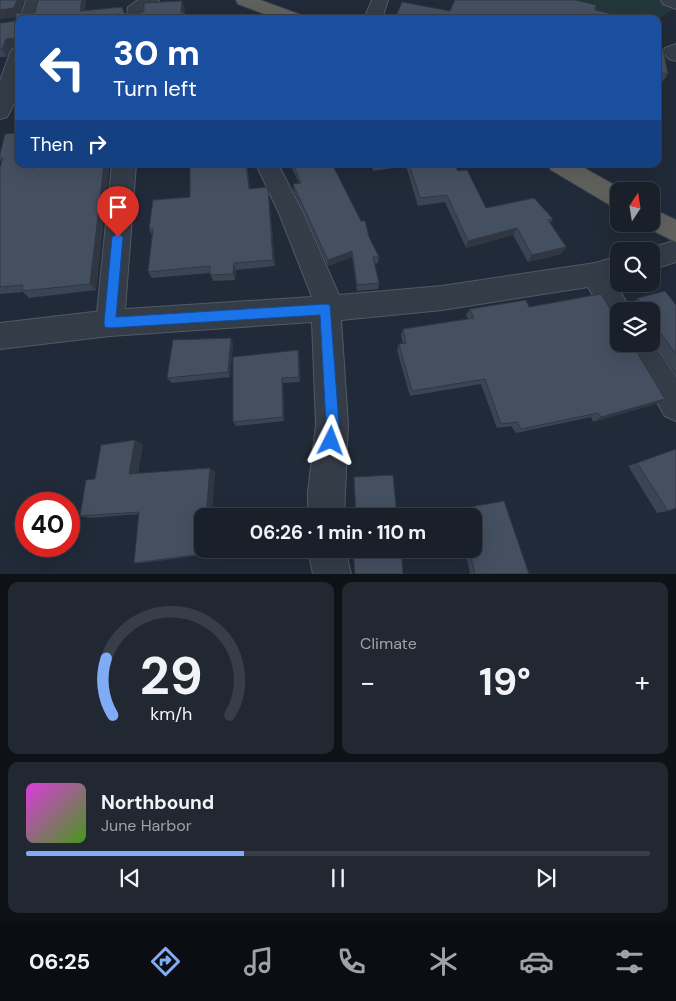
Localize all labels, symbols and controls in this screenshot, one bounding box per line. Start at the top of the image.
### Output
text: 30 m [113,30,200,76]
icon: left [30,35,95,100]
text: Turn left [113,74,197,103]
icon: right [83,130,111,158]
text: Then [30,132,73,157]
north arrow [610,182,660,232]
map controls [610,182,660,352]
pin [97,186,139,237]
icon: arrive [104,193,132,221]
button: search [610,242,660,292]
button: layers [610,302,660,352]
position arrow [304,414,356,466]
speed limit sign: 40 [15,492,80,557]
text: 06:26 · 1 min · 110 m [250,520,426,545]
text: Climate [360,633,417,654]
text: 29 [140,642,202,710]
text: 19° [479,657,531,707]
text: − [360,664,375,701]
text: + [635,664,650,701]
text: km/h [150,702,192,726]
text: Northbound [101,790,214,815]
text: June Harbor [101,815,192,836]
icon: previous [116,864,144,892]
icon: pause [324,864,352,892]
icon: next [532,864,560,892]
icon: directions [148,944,183,979]
icon: music [241,944,276,979]
icon: phone [334,944,369,979]
icon: climate [426,944,461,979]
icon: car [519,944,554,979]
icon: filters [612,944,647,979]
text: 06:25 [29,947,90,976]

